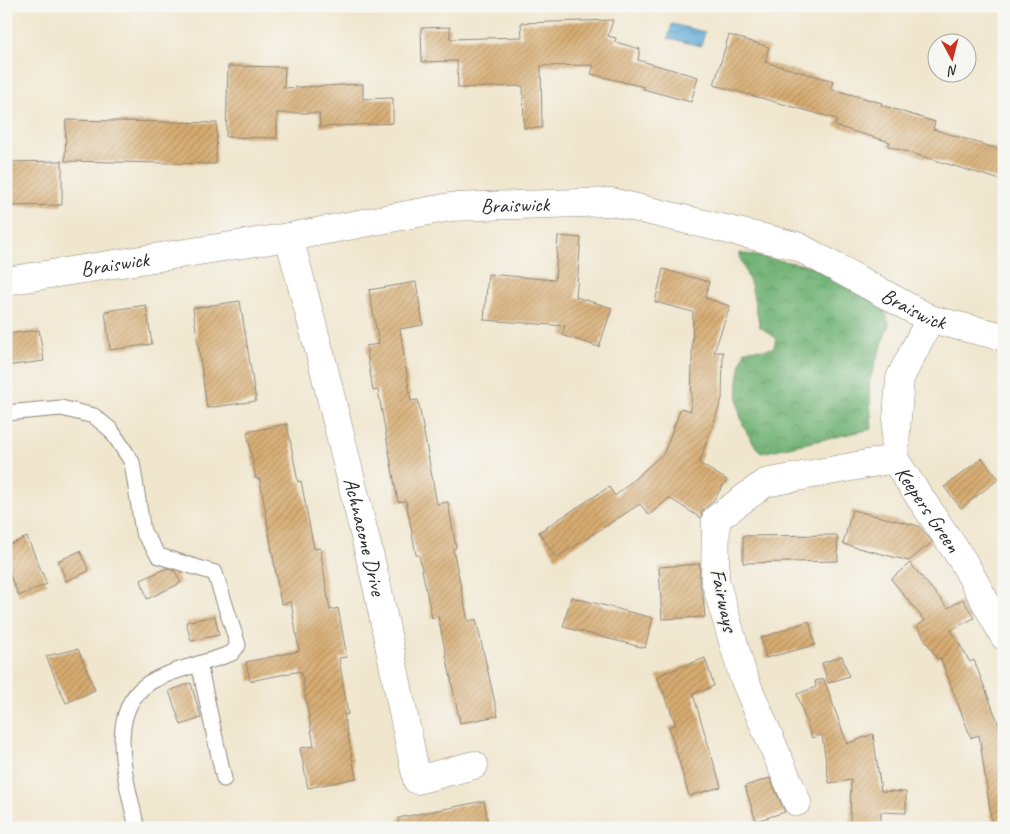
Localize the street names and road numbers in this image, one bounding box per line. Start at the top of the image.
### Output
street label: Braiswick [480,191,551,219]
street label: Braiswick [79,246,152,282]
street label: Braiswick [877,282,949,336]
street label: Keepers Green [890,461,967,558]
street label: Achnacone Drive [338,475,392,599]
street label: Fairways [705,566,744,635]

